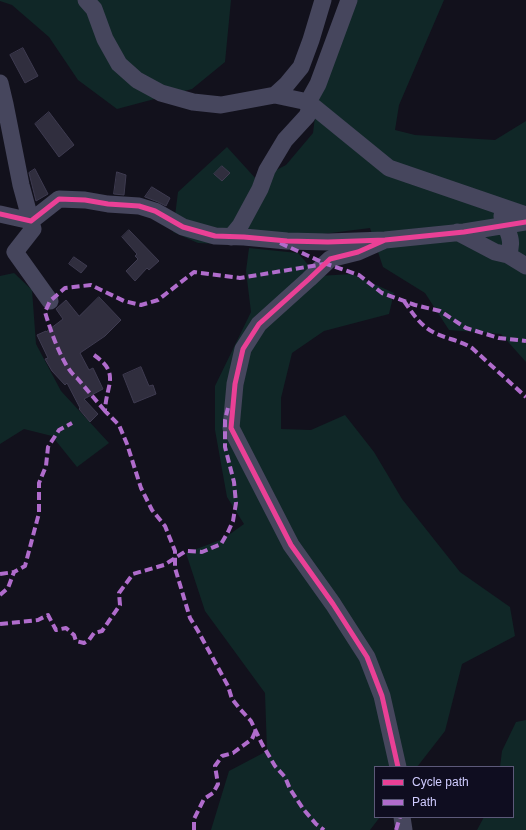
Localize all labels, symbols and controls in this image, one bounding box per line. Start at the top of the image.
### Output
legend [374,766,514,818]
text: Cycle path [412,775,469,789]
text: Path [412,795,437,809]

